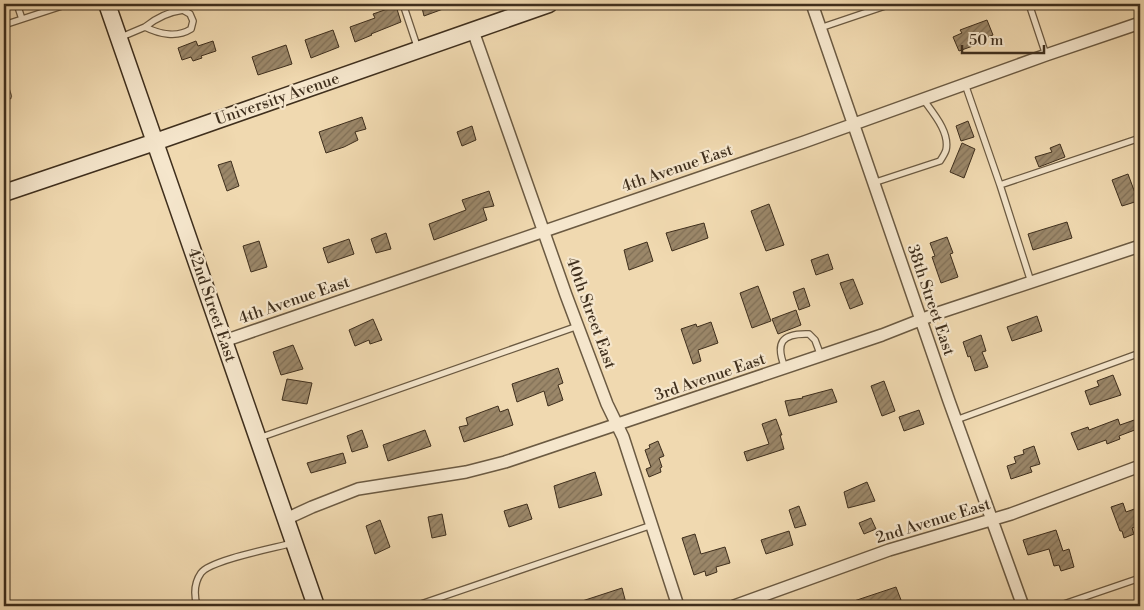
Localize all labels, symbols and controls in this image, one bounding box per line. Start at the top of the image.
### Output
scale bar [962,22,1044,54]
text: 50 m [969,31,1003,50]
street label: University Avenue [212,68,342,130]
street label: 4th Avenue East [619,140,735,196]
street label: 38th Street East [903,242,959,358]
street label: 42nd Street East [183,245,241,365]
street label: 40th Street East [562,254,621,372]
street label: 4th Avenue East [236,272,352,328]
street label: 3rd Avenue East [652,349,768,405]
street label: 2nd Avenue East [873,494,993,548]

